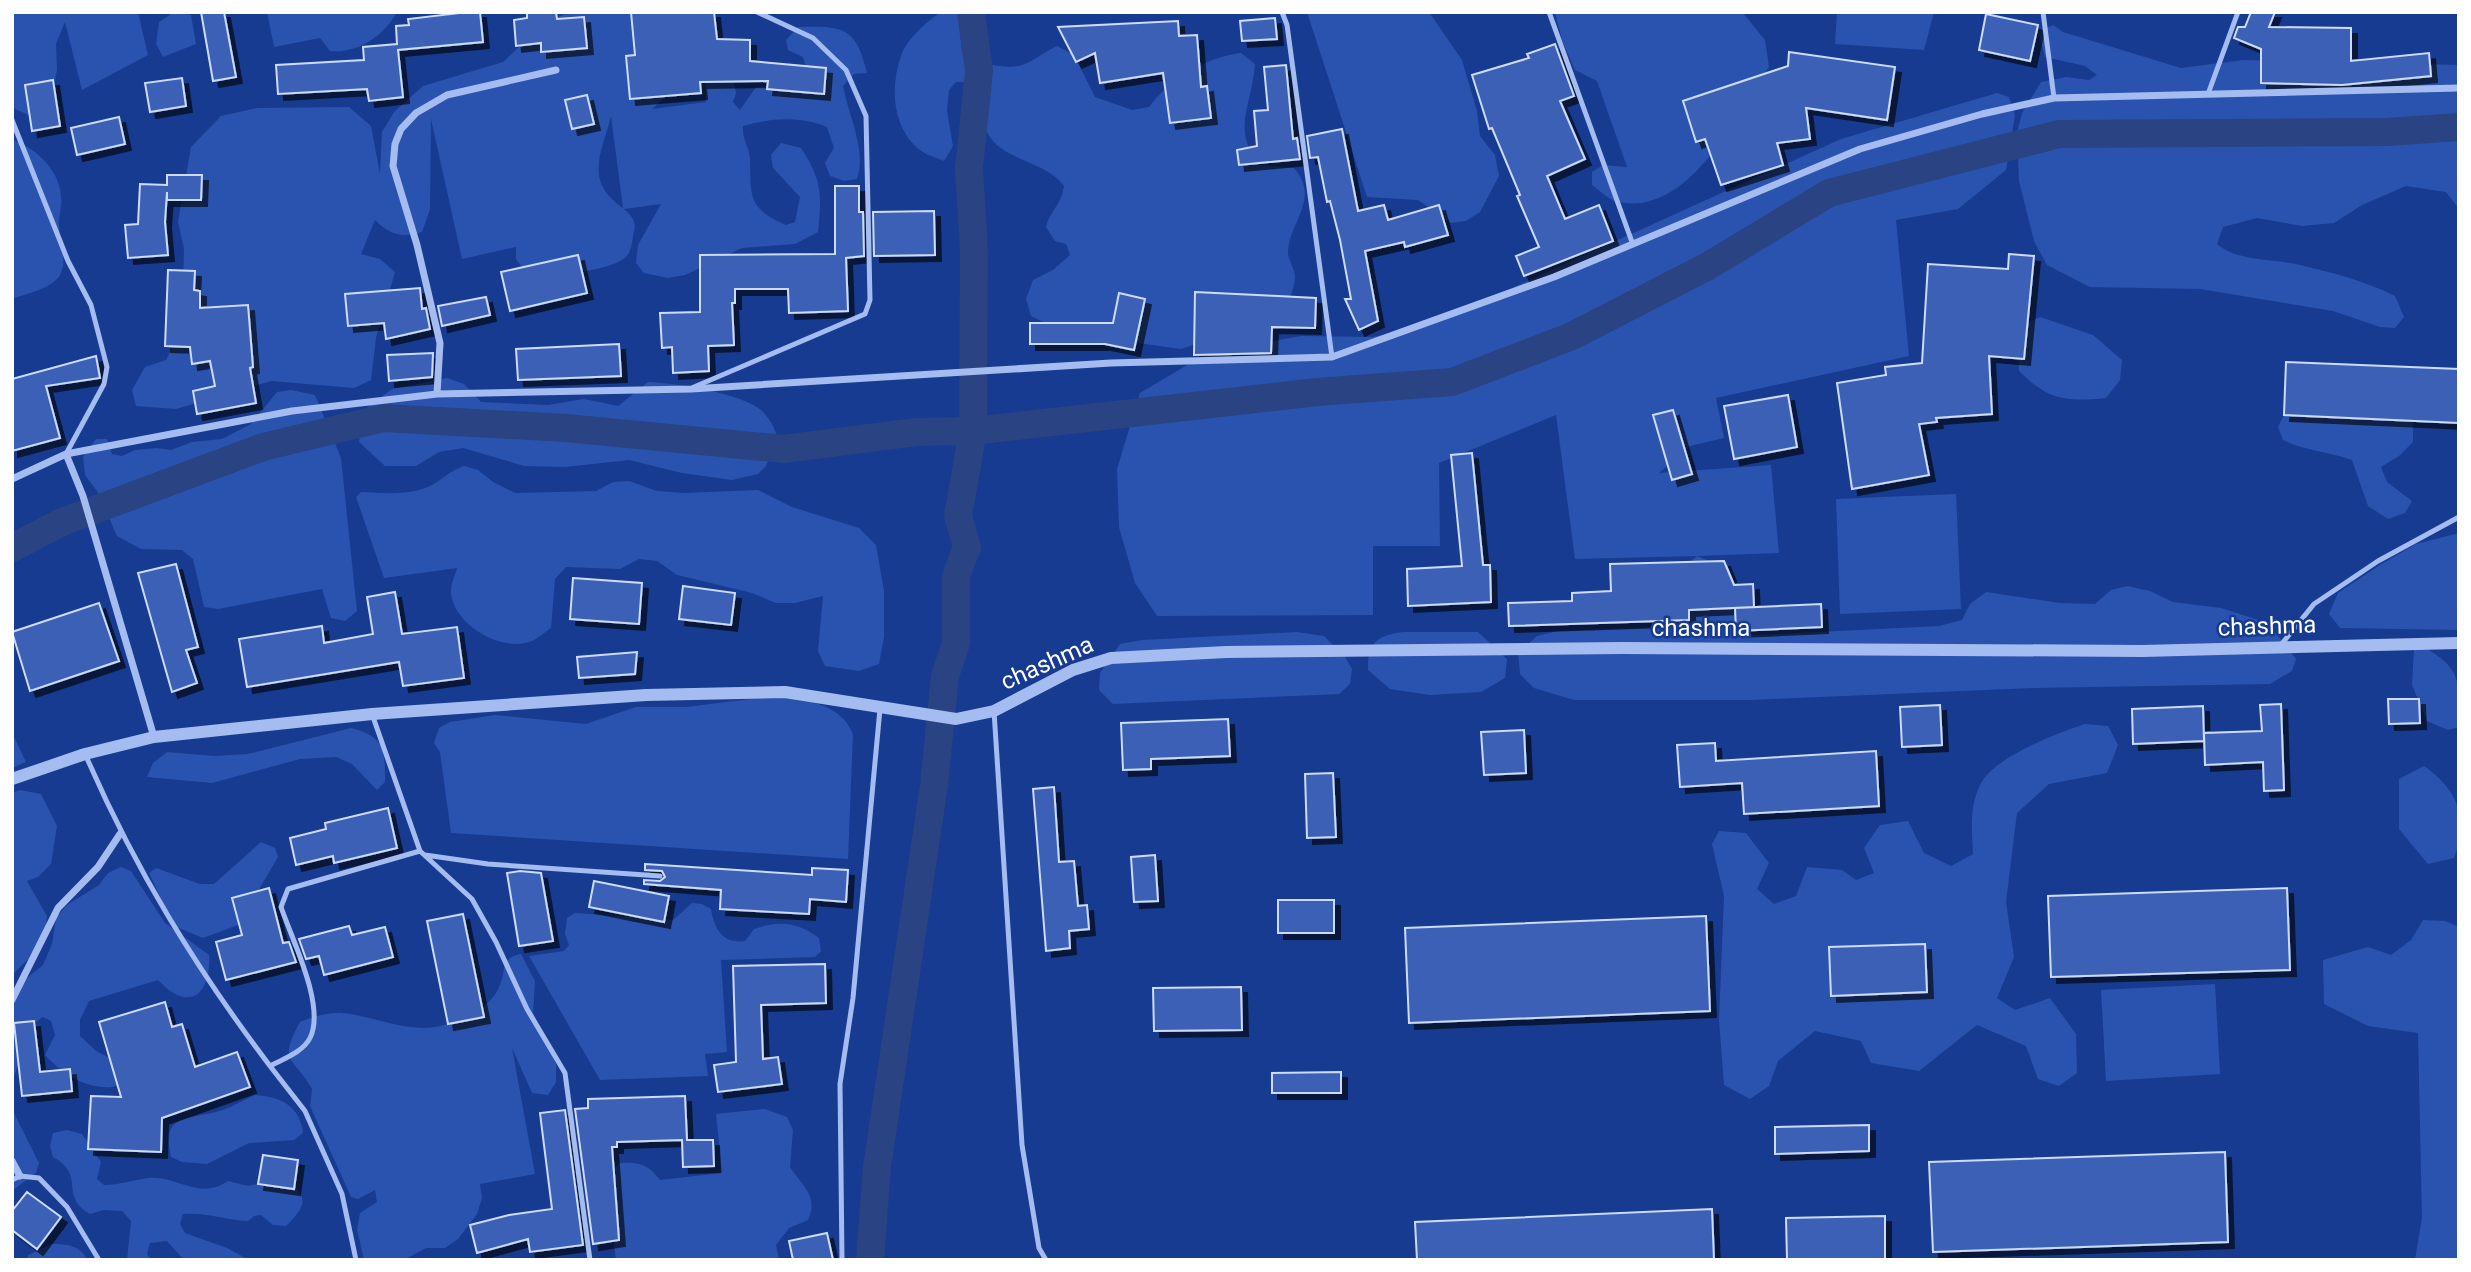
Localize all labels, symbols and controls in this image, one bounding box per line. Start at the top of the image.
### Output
street label: сhashma [2217,610,2317,642]
street label: сhashma [1652,614,1750,642]
street label: сhashma [996,630,1098,696]

